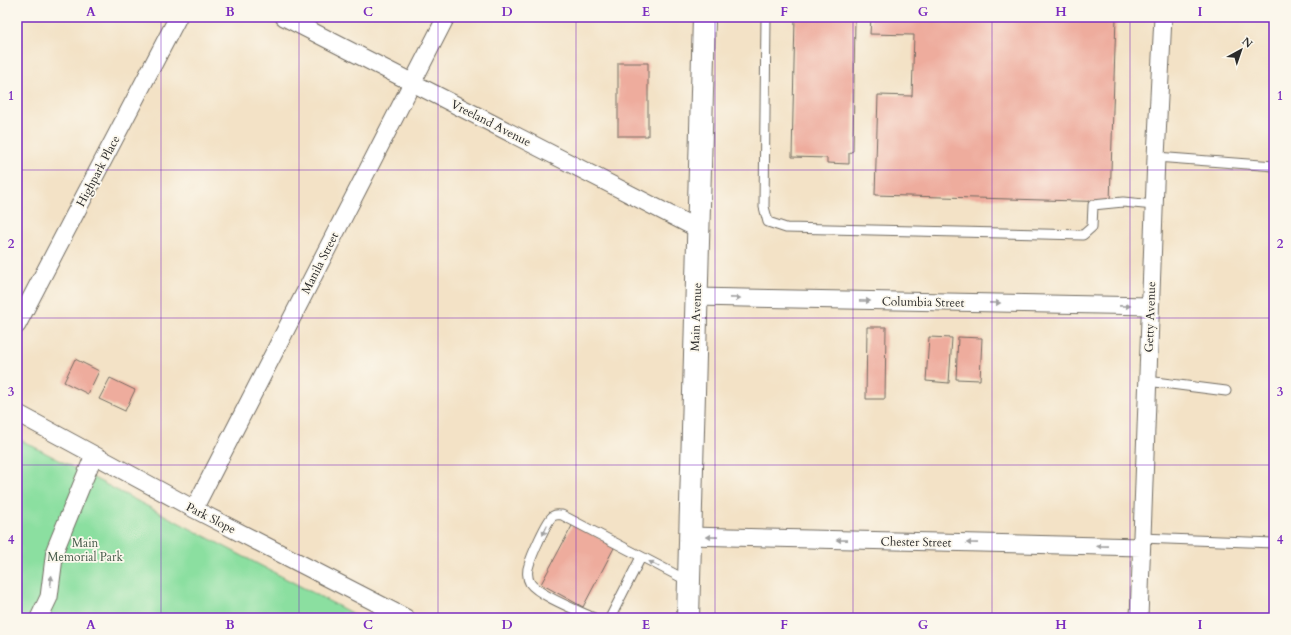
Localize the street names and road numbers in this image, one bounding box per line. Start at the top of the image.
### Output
street label: Vreeland Avenue [448,96,534,150]
street label: Highpark Place [72,133,124,209]
street label: Manila Street [298,229,342,296]
street label: Getty Avenue [1141,281,1159,353]
street label: Main Avenue [687,282,705,352]
street label: Columbia Street [882,293,965,311]
street label: Park Slope [183,499,239,537]
street label: Chester Street [880,533,952,551]

